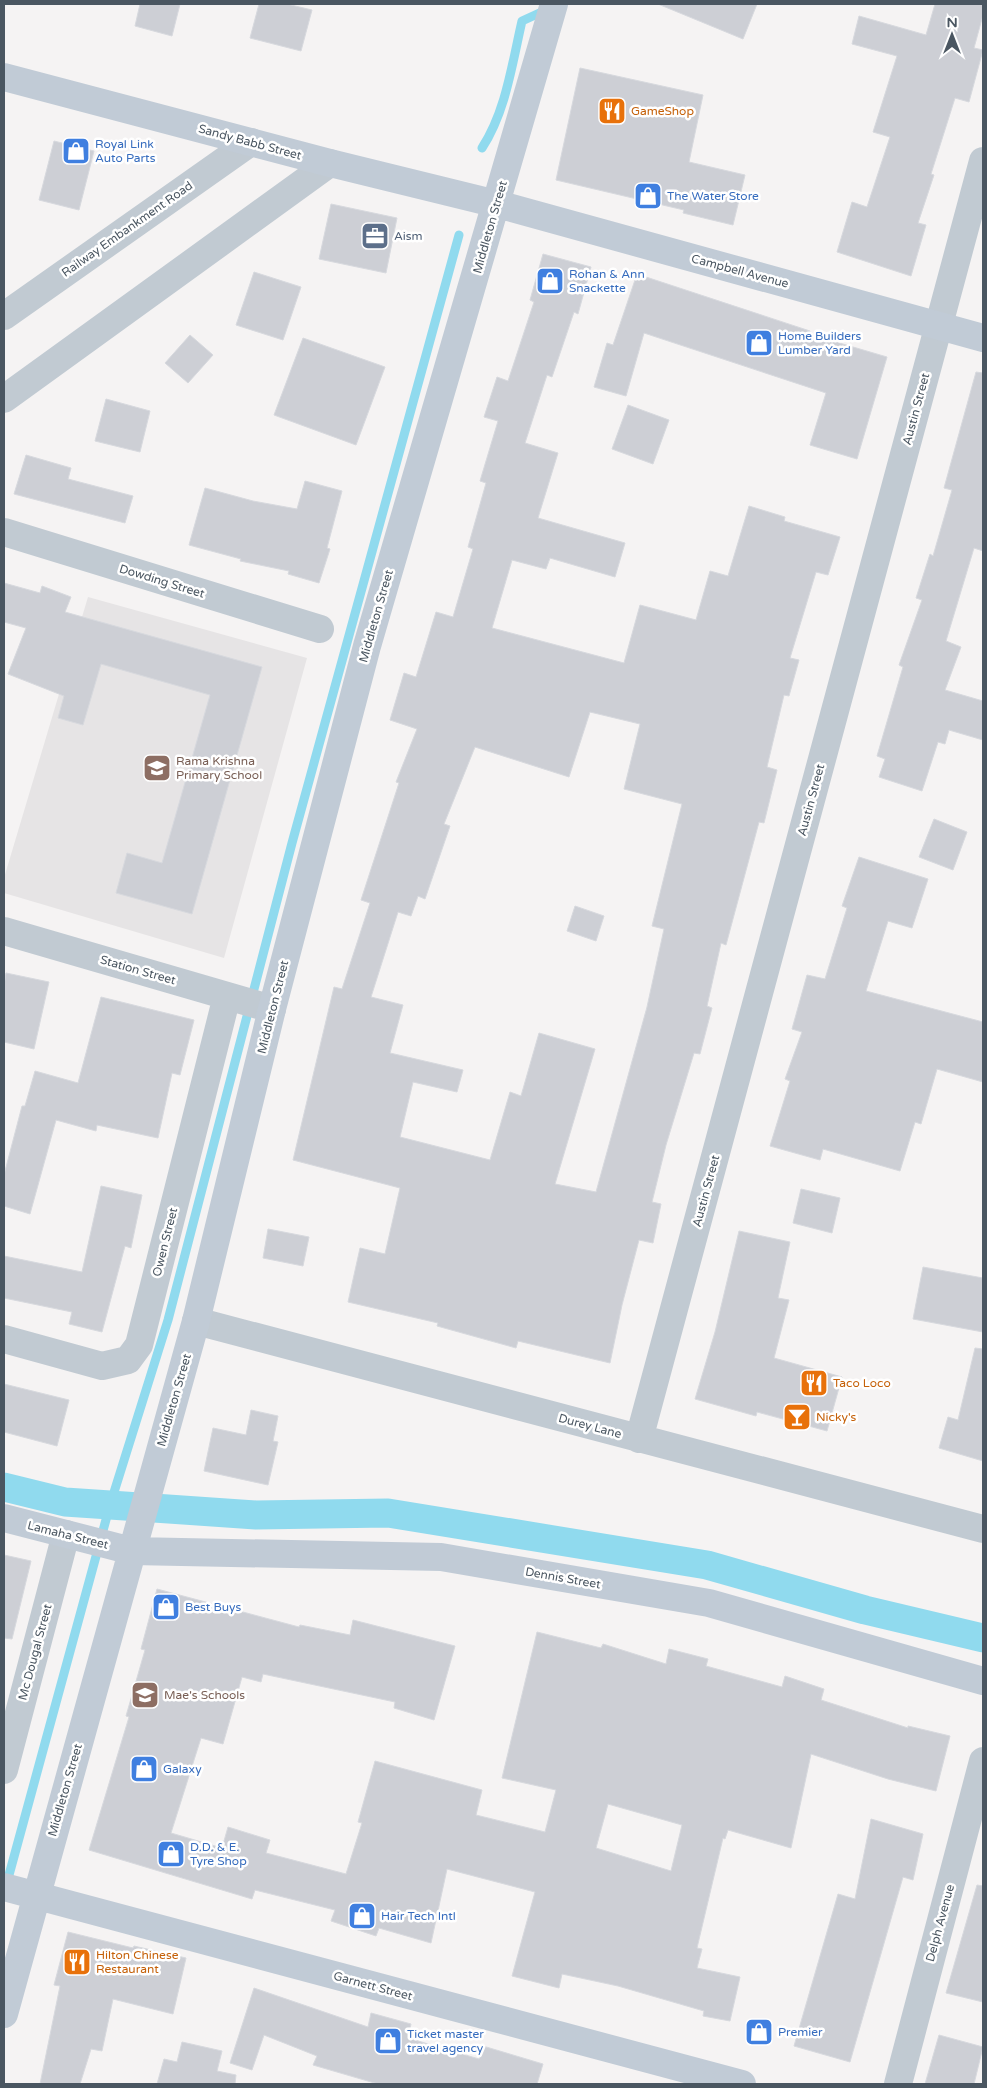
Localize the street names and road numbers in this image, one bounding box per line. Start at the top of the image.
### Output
street label: Sandy Babb Street [197,121,304,163]
street label: Railway Embankment Road [59,178,195,280]
street label: Middleton Street [470,179,510,275]
street label: Campbell Avenue [690,251,790,291]
street label: Austin Street [900,371,932,447]
street label: Dowding Street [118,561,207,601]
street label: Middleton Street [356,568,396,664]
street label: Austin Street [795,762,827,838]
street label: Station Street [99,953,178,988]
street label: Middleton Street [255,958,291,1055]
street label: Austin Street [690,1153,722,1229]
street label: Owen Street [150,1206,180,1278]
street label: Middleton Street [154,1352,194,1448]
street label: Durey Lane [557,1411,623,1441]
street label: Lamaha Street [26,1518,110,1552]
street label: Dennis Street [524,1564,602,1592]
street label: Mc Dougal Street [15,1602,55,1702]
street label: Middleton Street [45,1742,85,1838]
street label: Delph Avenue [923,1883,957,1963]
street label: Garnett Street [332,1969,414,2003]

